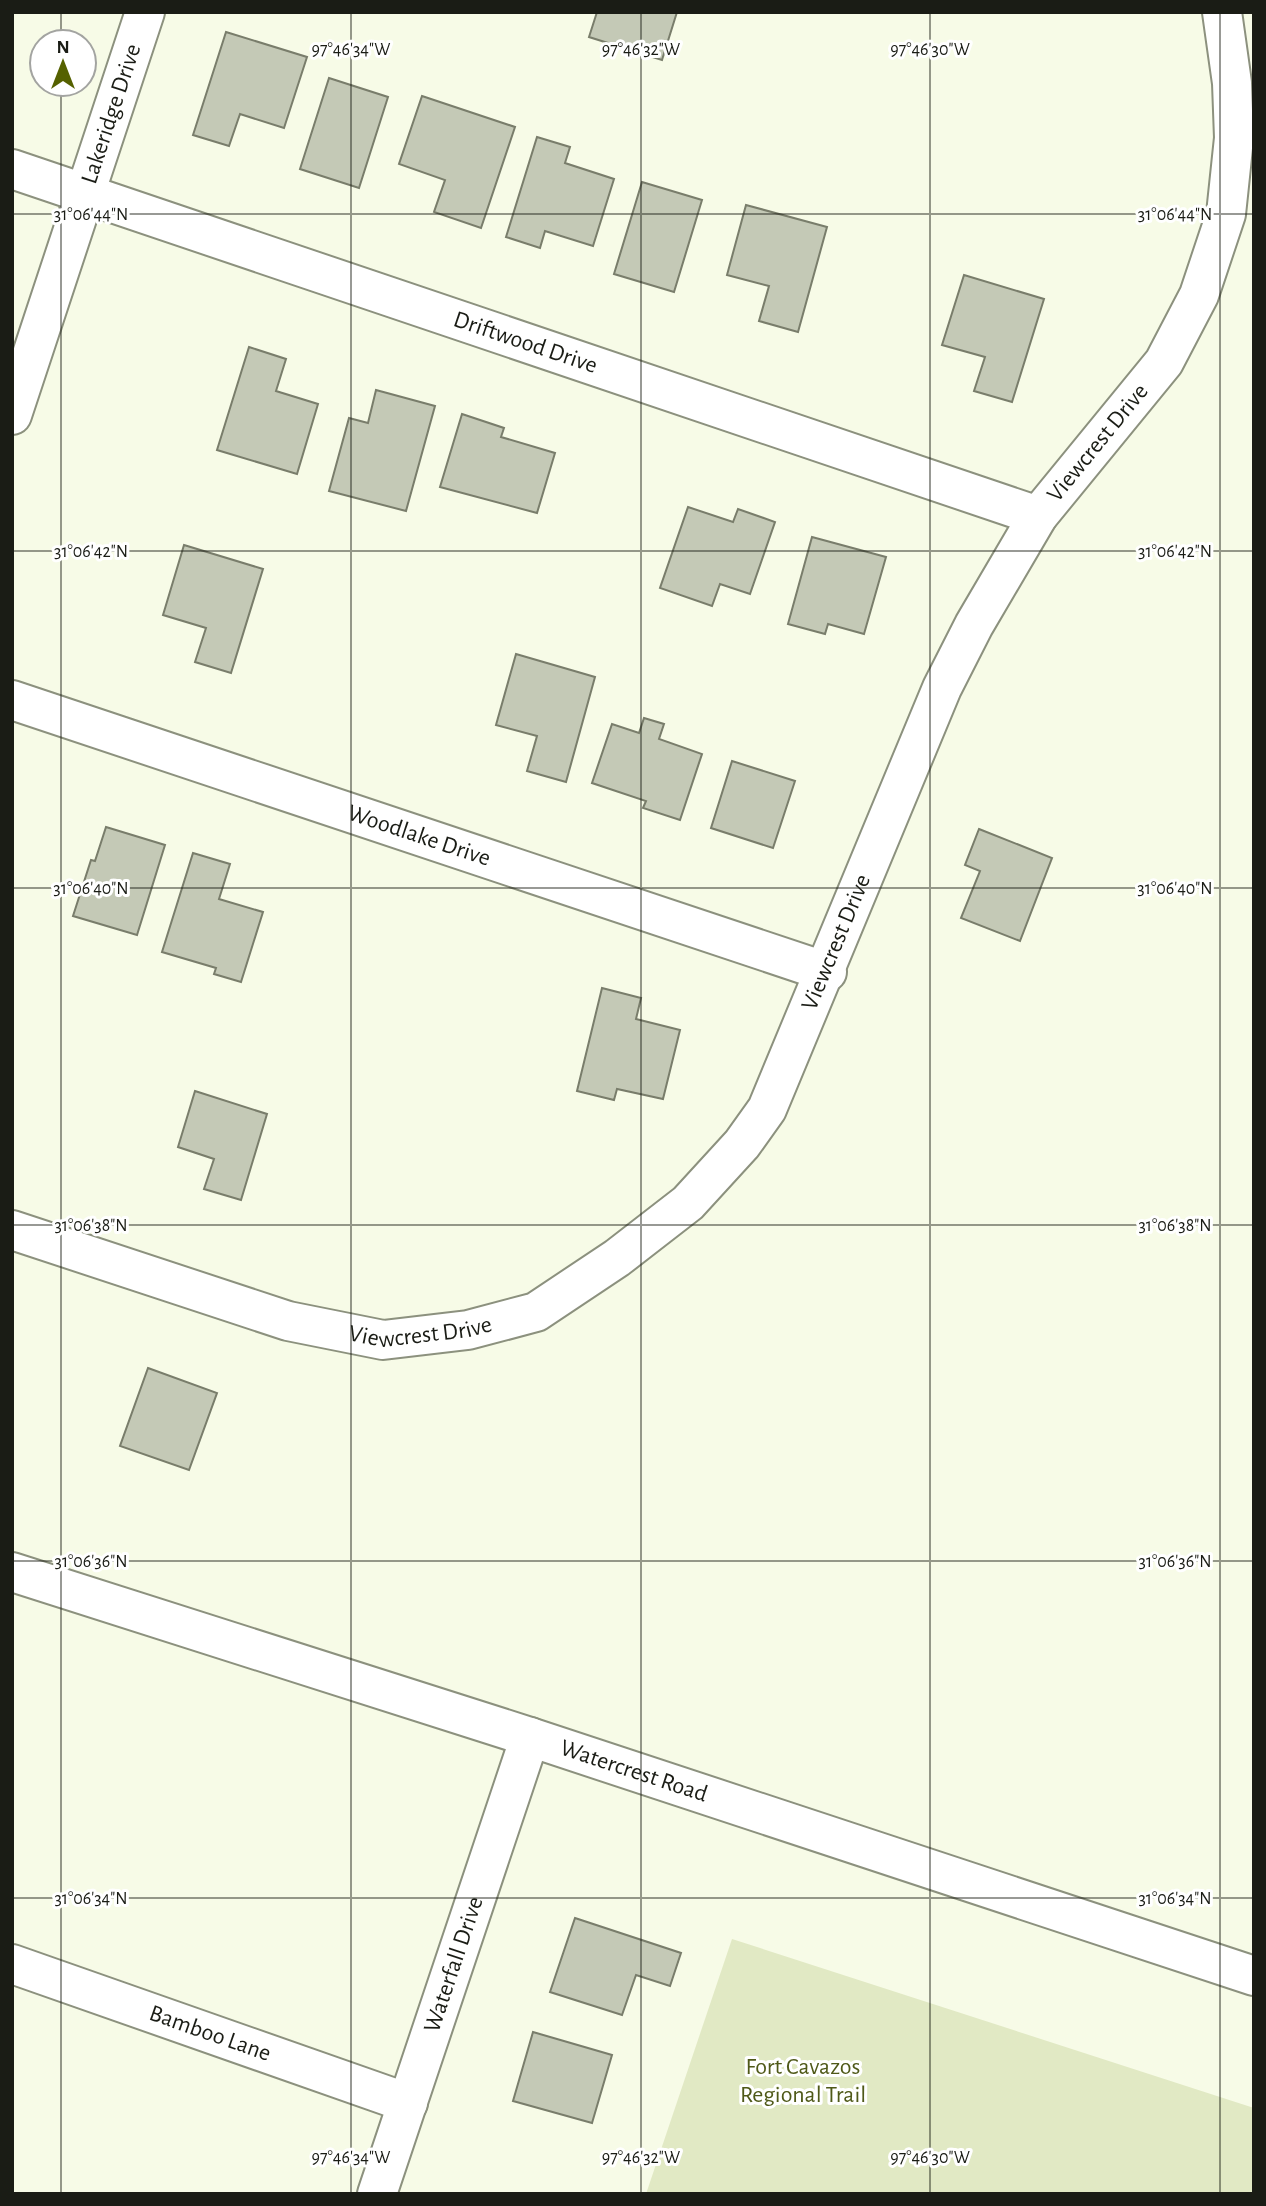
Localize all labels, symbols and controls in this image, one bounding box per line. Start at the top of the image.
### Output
north arrow [28,28,98,98]
text: N [56,38,70,57]
street label: Lakeridge Drive [77,41,146,187]
text: 97°46'34"W [312,41,390,59]
text: 97°46'32"W [602,41,680,59]
text: 97°46'30"W [890,41,970,59]
text: 31°06'44"N [54,206,128,224]
text: 31°06'44"N [1138,206,1212,224]
street label: Driftwood Drive [451,307,600,378]
street label: Viewcrest Drive [1043,379,1153,506]
text: 31°06'42"N [54,543,128,561]
text: 31°06'42"N [1138,543,1212,561]
street label: Woodlake Drive [344,801,493,871]
street label: Viewcrest Drive [797,871,875,1014]
text: 31°06'40"N [53,880,129,898]
text: 31°06'40"N [1137,880,1213,898]
text: 31°06'38"N [54,1217,128,1235]
text: 31°06'38"N [1138,1217,1212,1235]
street label: Viewcrest Drive [347,1312,494,1352]
text: 31°06'36"N [54,1553,128,1571]
text: 31°06'36"N [1138,1553,1212,1571]
street label: Watercrest Road [557,1736,710,1807]
text: 31°06'34"N [54,1890,128,1908]
text: 31°06'34"N [1138,1890,1212,1908]
street label: Waterfall Drive [420,1894,488,2035]
street label: Bamboo Lane [146,2001,274,2066]
park label: Fort Cavazos Regional Trail [740,2055,866,2107]
text: 97°46'34"W [312,2149,390,2167]
text: 97°46'32"W [602,2149,680,2167]
text: 97°46'30"W [890,2149,970,2167]

